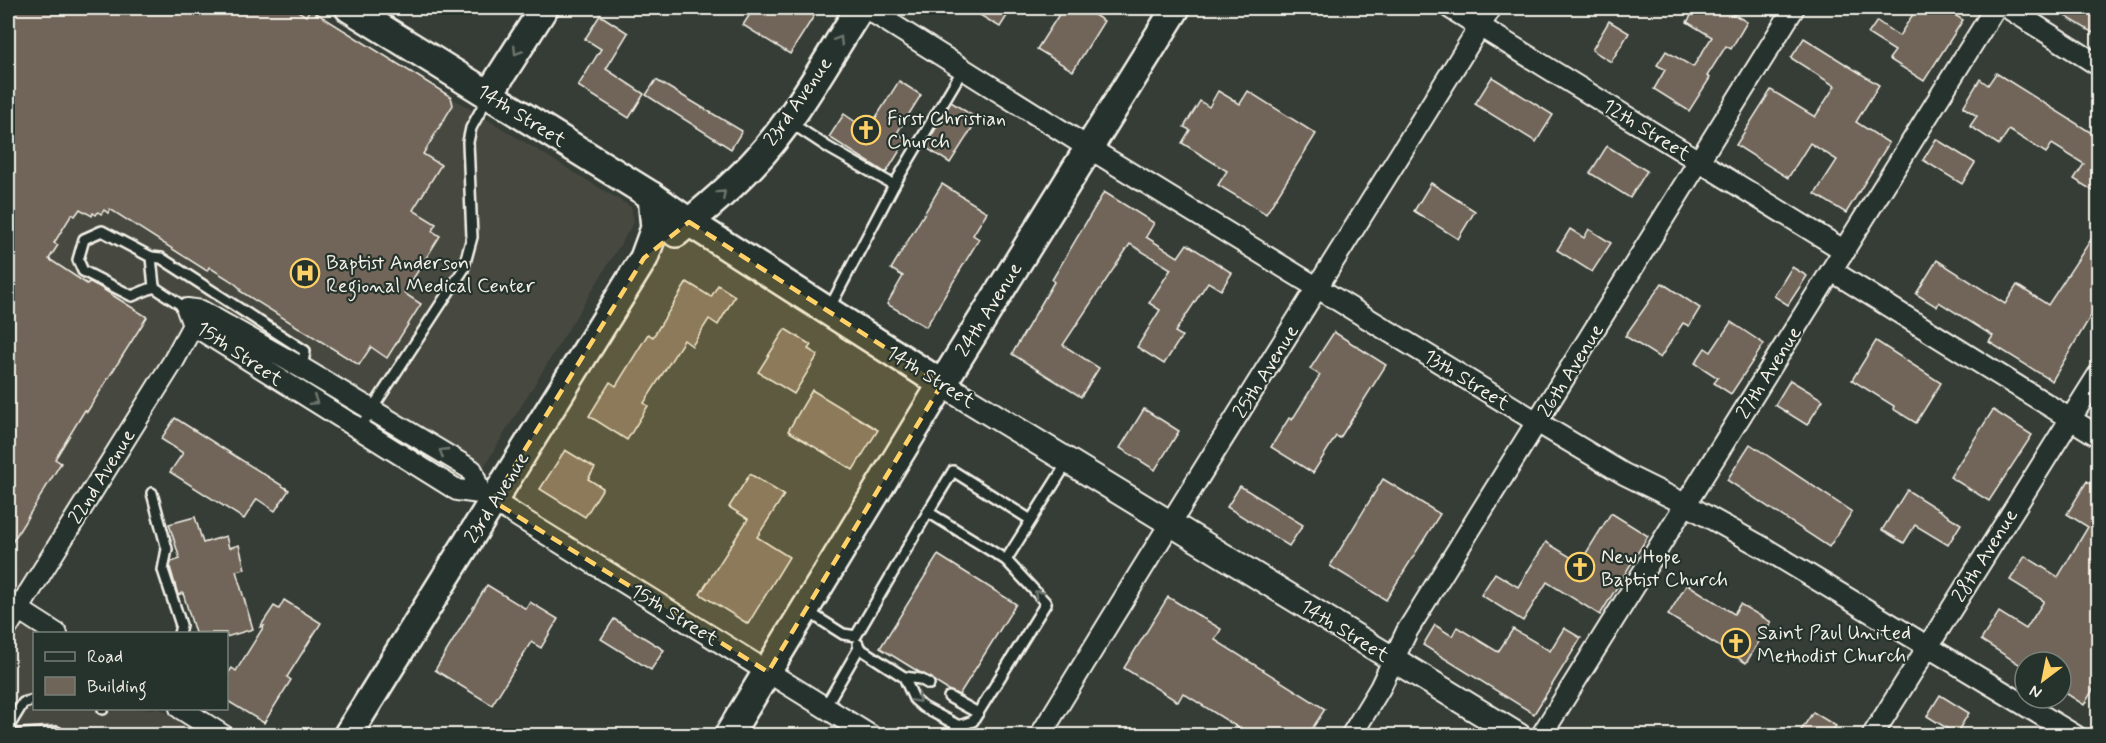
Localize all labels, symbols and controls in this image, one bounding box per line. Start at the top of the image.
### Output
one-way arrow [832,35,843,46]
one-way arrow [512,45,524,55]
street label: 23rd Avenue [758,52,839,152]
street label: 14th Street [471,78,571,155]
street label: 12th Street [1597,93,1696,168]
place label: First Christian Church [887,106,1006,156]
church icon: First Christian Church [850,114,882,146]
one-way arrow [715,190,726,201]
place label: Baptist Anderson Regional Medical Center [326,250,535,302]
hospital icon: Baptist Anderson Regional Medical Center [289,257,321,289]
street label: 24th Avenue [950,257,1029,362]
street label: 15th Street [191,315,288,393]
street label: 26th Avenue [1532,319,1611,423]
street label: 25th Avenue [1227,320,1306,424]
street label: 27th Avenue [1730,321,1809,424]
street label: 14th Street [880,339,980,416]
street label: 13th Street [1418,343,1515,418]
one-way arrow [308,393,318,405]
street label: 22nd Avenue [62,424,142,529]
street label: 23rd Avenue [458,447,536,549]
one-way arrow [439,448,449,459]
street label: 28th Avenue [1946,504,2025,608]
place label: New Hope Baptist Church [1601,544,1728,594]
church icon: New Hope Baptist Church [1564,551,1596,583]
street label: 15th Street [625,578,724,653]
one-way arrow [1034,591,1045,601]
street label: 14th Street [1294,593,1394,670]
place label: Saint Paul United Methodist Church [1757,620,1911,670]
church icon: Saint Paul United Methodist Church [1720,627,1752,659]
legend [33,632,228,710]
text: Road [87,645,123,669]
north arrow [2013,650,2073,710]
text: Building [87,675,147,701]
text: N [2026,680,2046,703]
one-way arrow [909,693,920,704]

